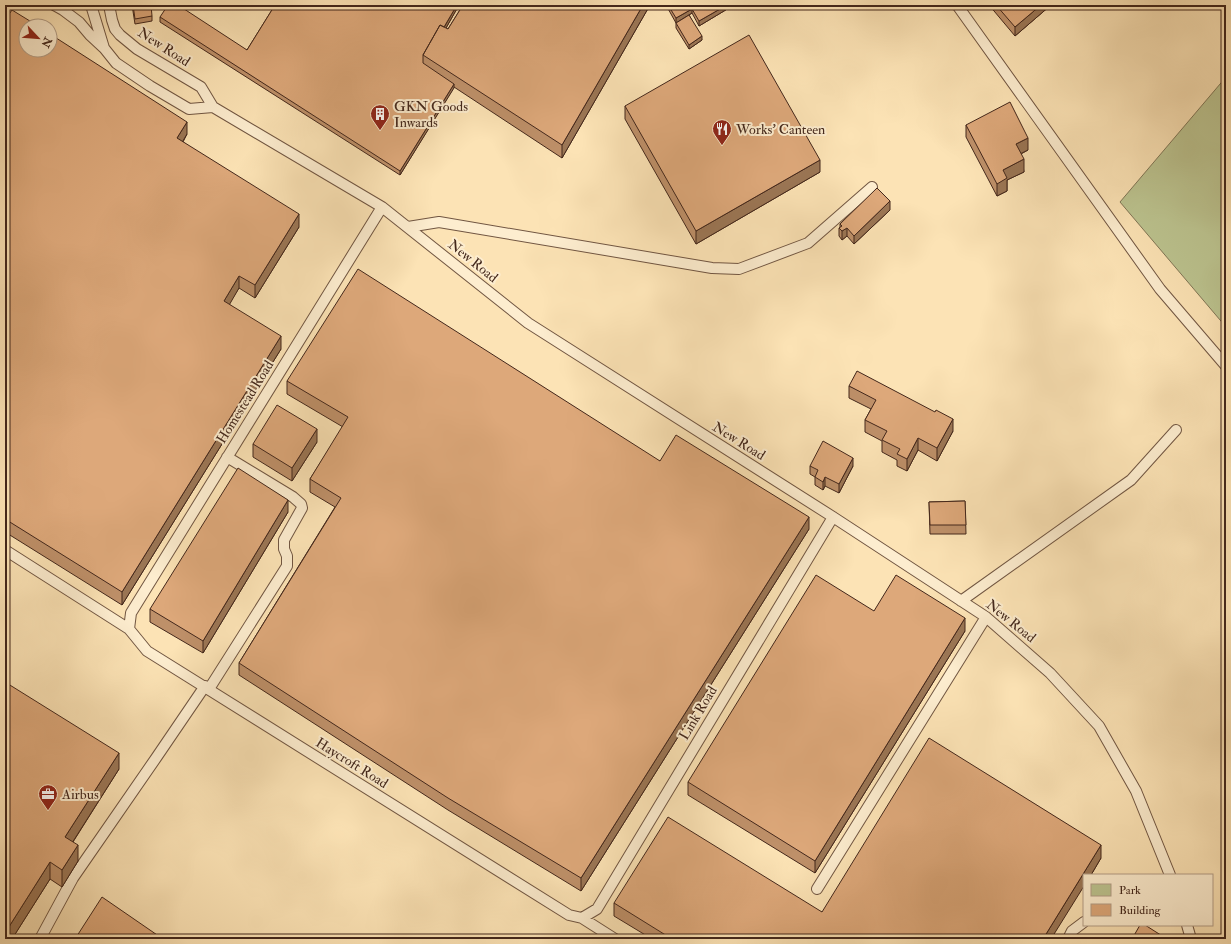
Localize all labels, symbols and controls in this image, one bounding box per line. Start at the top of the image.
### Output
north arrow [18,18,58,58]
street label: New Road [135,24,193,70]
text: N [38,34,55,50]
place label: GKN Goods Inwards [394,98,468,131]
building icon: GKN Goods Inwards [369,103,391,131]
restaurant icon: Works' Canteen [711,118,733,146]
place label: Works' Canteen [735,121,825,138]
street label: New Road [445,236,501,286]
street label: Homestead Road [213,357,277,447]
street label: New Road [710,418,769,464]
street label: New Road [983,596,1039,646]
street label: Link Road [675,683,721,743]
street label: Haycroft Road [312,734,391,793]
office icon: Airbus [37,783,59,811]
place label: Airbus [61,786,99,803]
legend [1083,874,1213,926]
text: Park [1119,883,1141,898]
text: Building [1119,903,1162,918]

